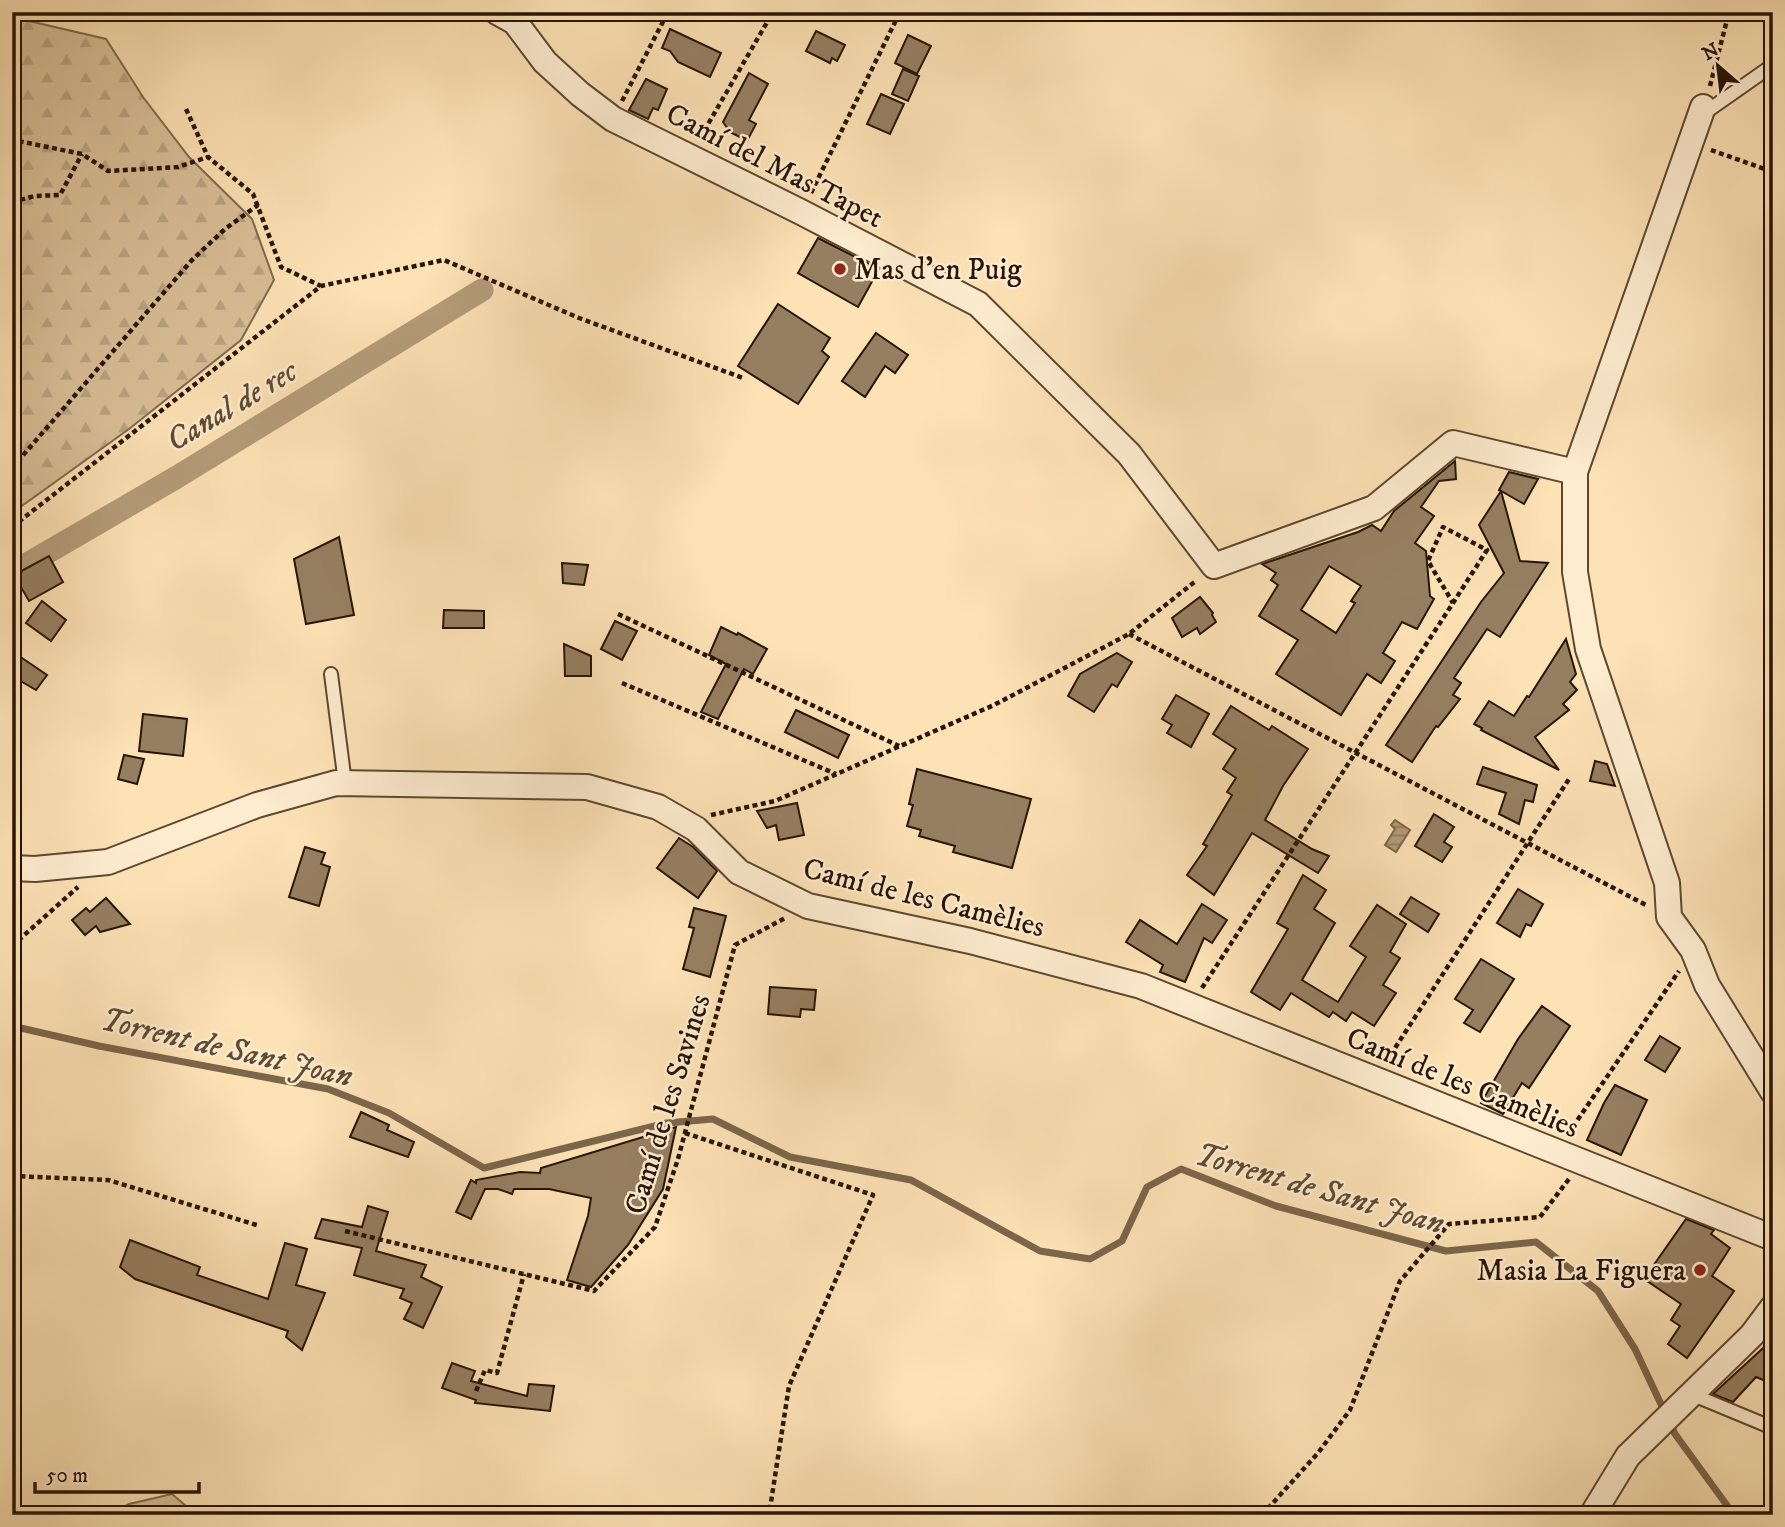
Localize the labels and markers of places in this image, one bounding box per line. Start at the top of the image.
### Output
place label: Mas d'en Puig [854,252,1022,289]
marker: Mas d'en Puig [832,261,848,277]
place label: Masia La Figuera [1477,1253,1686,1290]
marker: Masia La Figuera [1692,1262,1708,1278]

